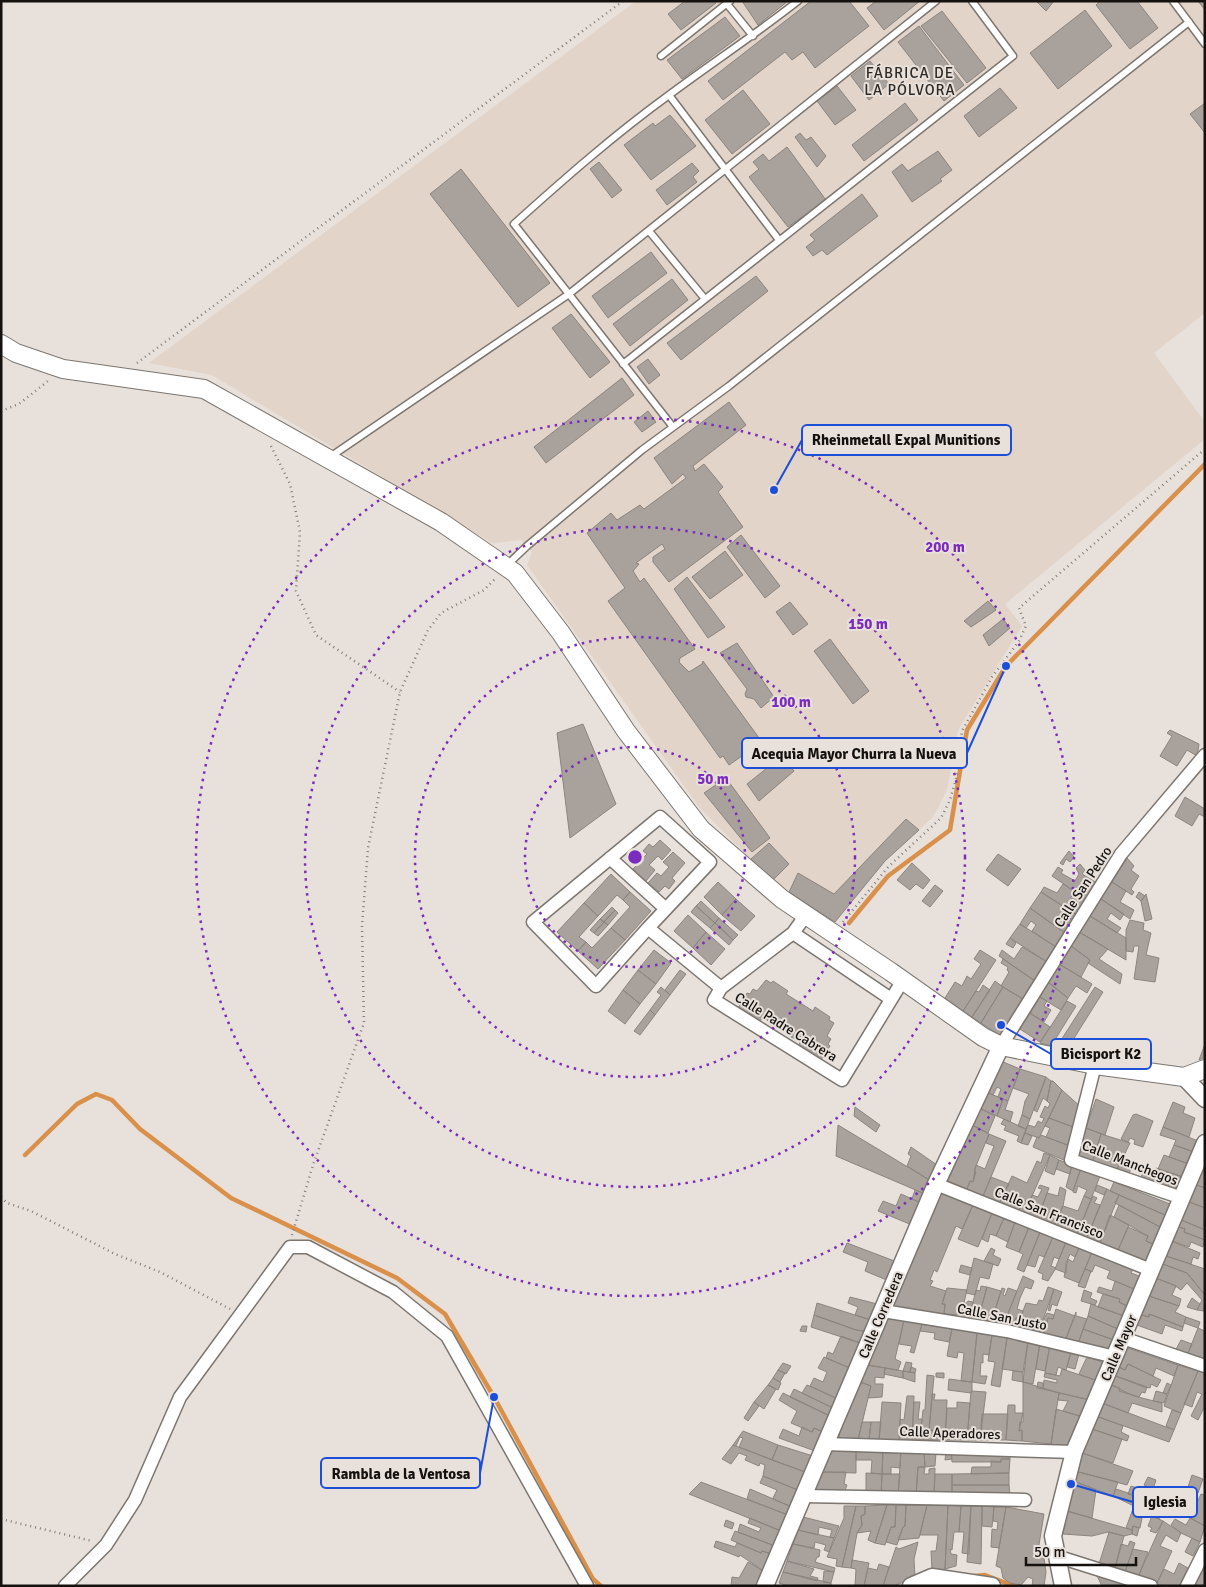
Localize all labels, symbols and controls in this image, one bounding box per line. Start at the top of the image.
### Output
district label: FÁBRICA DE LA PÓLVORA [864,63,956,99]
callout: Rheinmetall Expal Munitions [802,425,1011,455]
text: Rheinmetall Expal Munitions [812,431,1001,449]
text: 200 m [925,538,965,556]
text: 150 m [848,615,888,633]
text: 100 m [771,693,811,711]
callout: Acequia Mayor Churra la Nueva [742,738,967,768]
text: Acequia Mayor Churra la Nueva [752,745,957,763]
text: 50 m [697,770,729,788]
street label: Calle San Pedro [1050,843,1116,931]
centre of rings [626,848,644,866]
street label: Calle Padre Cabrera [732,989,840,1065]
callout: Bicisport K2 [1051,1039,1151,1069]
text: Bicisport K2 [1061,1045,1141,1063]
street label: Calle Manchegos [1080,1137,1180,1189]
street label: Calle San Francisco [992,1183,1106,1243]
street label: Calle Corredera [855,1269,907,1361]
street label: Calle San Justo [956,1300,1048,1334]
street label: Calle Mayor [1097,1311,1141,1384]
street label: Calle Aperadores [899,1423,1001,1443]
callout: Rambla de la Ventosa [321,1458,480,1488]
text: Rambla de la Ventosa [332,1465,471,1483]
callout: Iglesia [1133,1487,1197,1517]
text: Iglesia [1143,1493,1187,1511]
scale bar [1026,1534,1136,1566]
text: 50 m [1034,1543,1065,1561]

